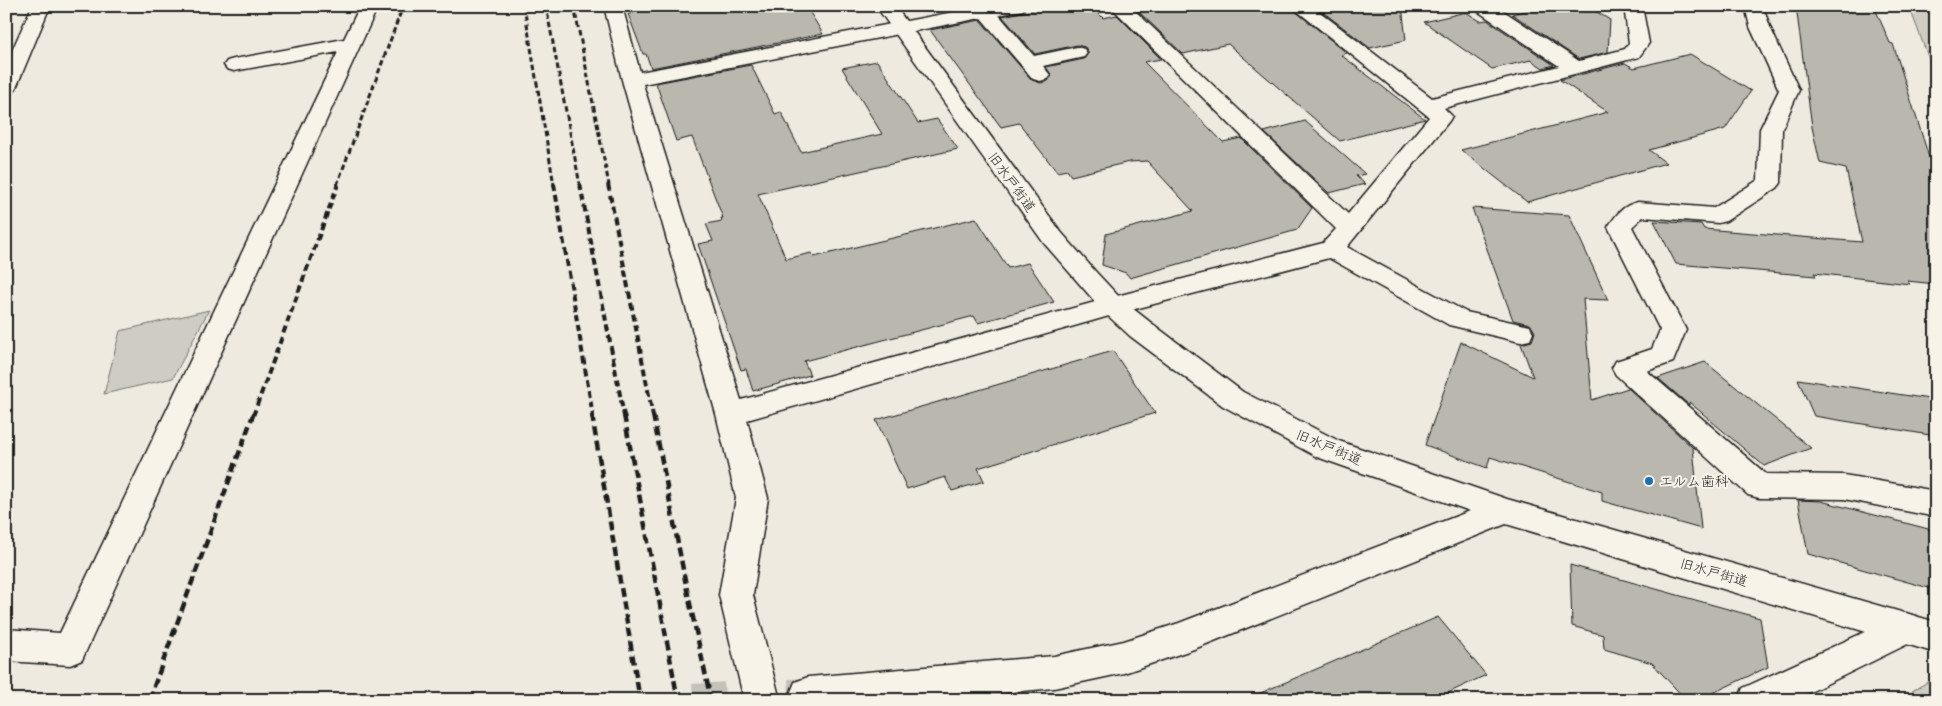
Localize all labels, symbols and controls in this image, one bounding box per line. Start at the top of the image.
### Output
street label: 旧水戸街道 [984,149,1039,216]
street label: 旧水戸街道 [1293,426,1364,469]
place label: エルム歯科 [1659,473,1729,490]
marker: エルム歯科 [1643,475,1655,487]
street label: 旧水戸街道 [1678,555,1750,590]

